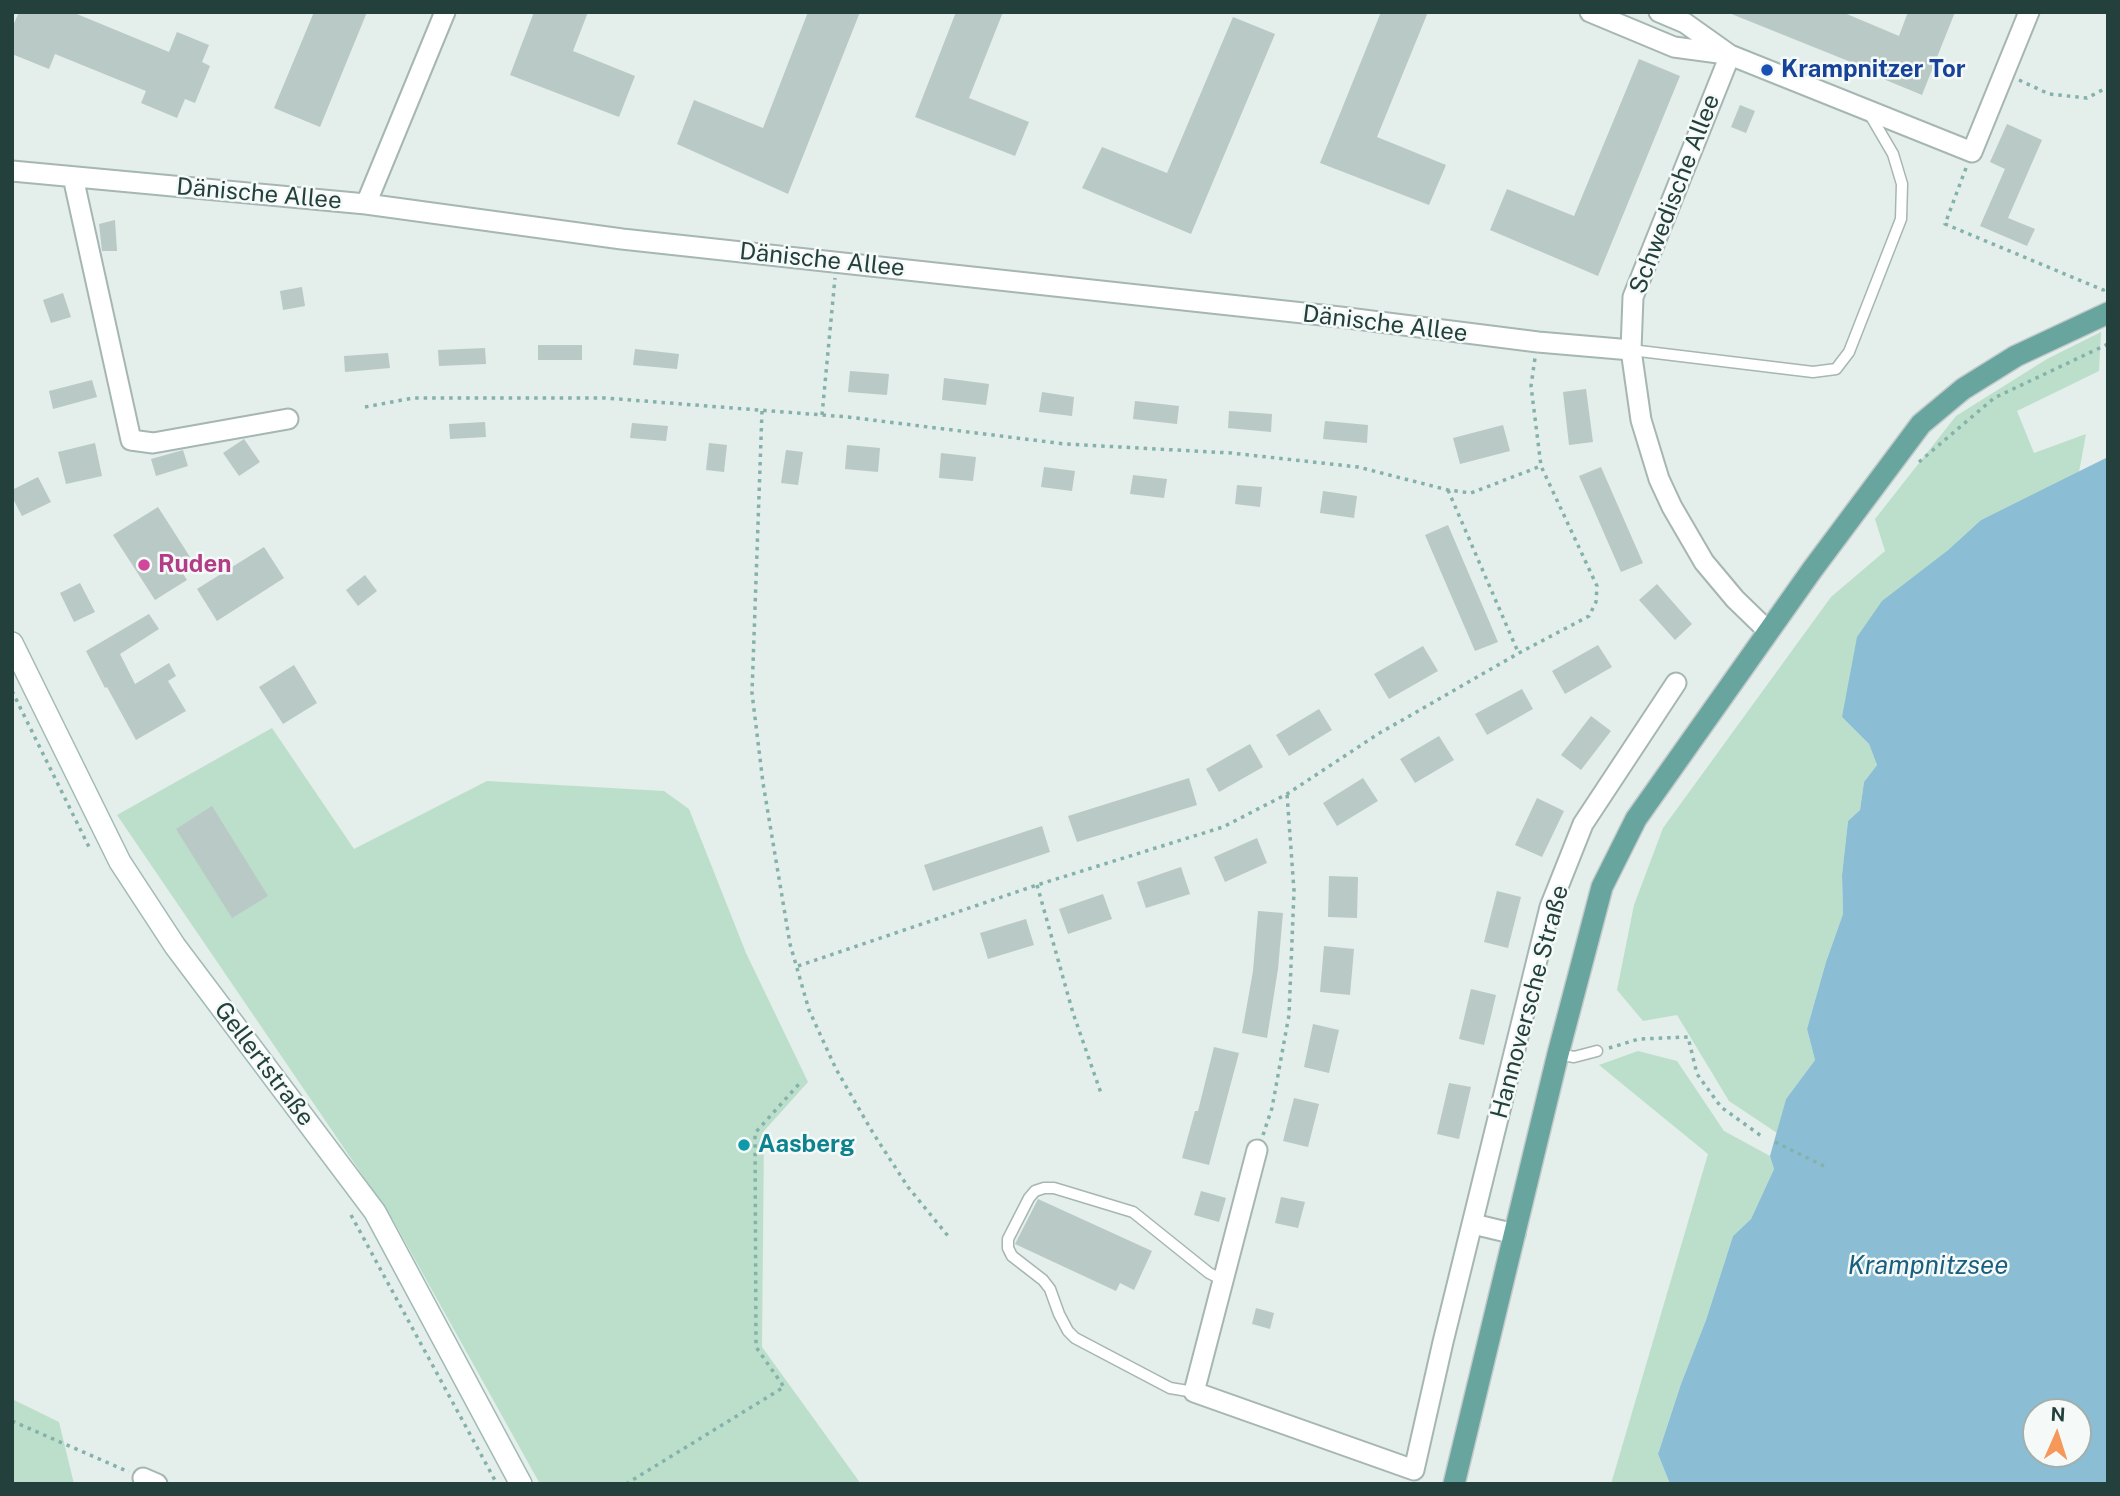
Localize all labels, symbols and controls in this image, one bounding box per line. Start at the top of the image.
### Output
place label: Krampnitzer Tor [1781,56,1966,84]
marker: Krampnitzer Tor [1759,62,1775,78]
street label: Schwedische Allee [1624,90,1726,298]
street label: Dänische Allee [175,172,343,216]
street label: Dänische Allee [738,237,906,283]
street label: Dänische Allee [1301,300,1469,348]
place label: Ruden [158,551,231,579]
marker: Ruden [136,557,152,573]
street label: Hannoversche Straße [1485,882,1575,1122]
street label: Gellertstraße [208,996,320,1132]
place label: Aasberg [758,1131,855,1159]
marker: Aasberg [736,1137,752,1153]
water label: Krampnitzsee [1848,1250,2008,1282]
north arrow [2022,1398,2092,1468]
text: N [2050,1403,2066,1425]

